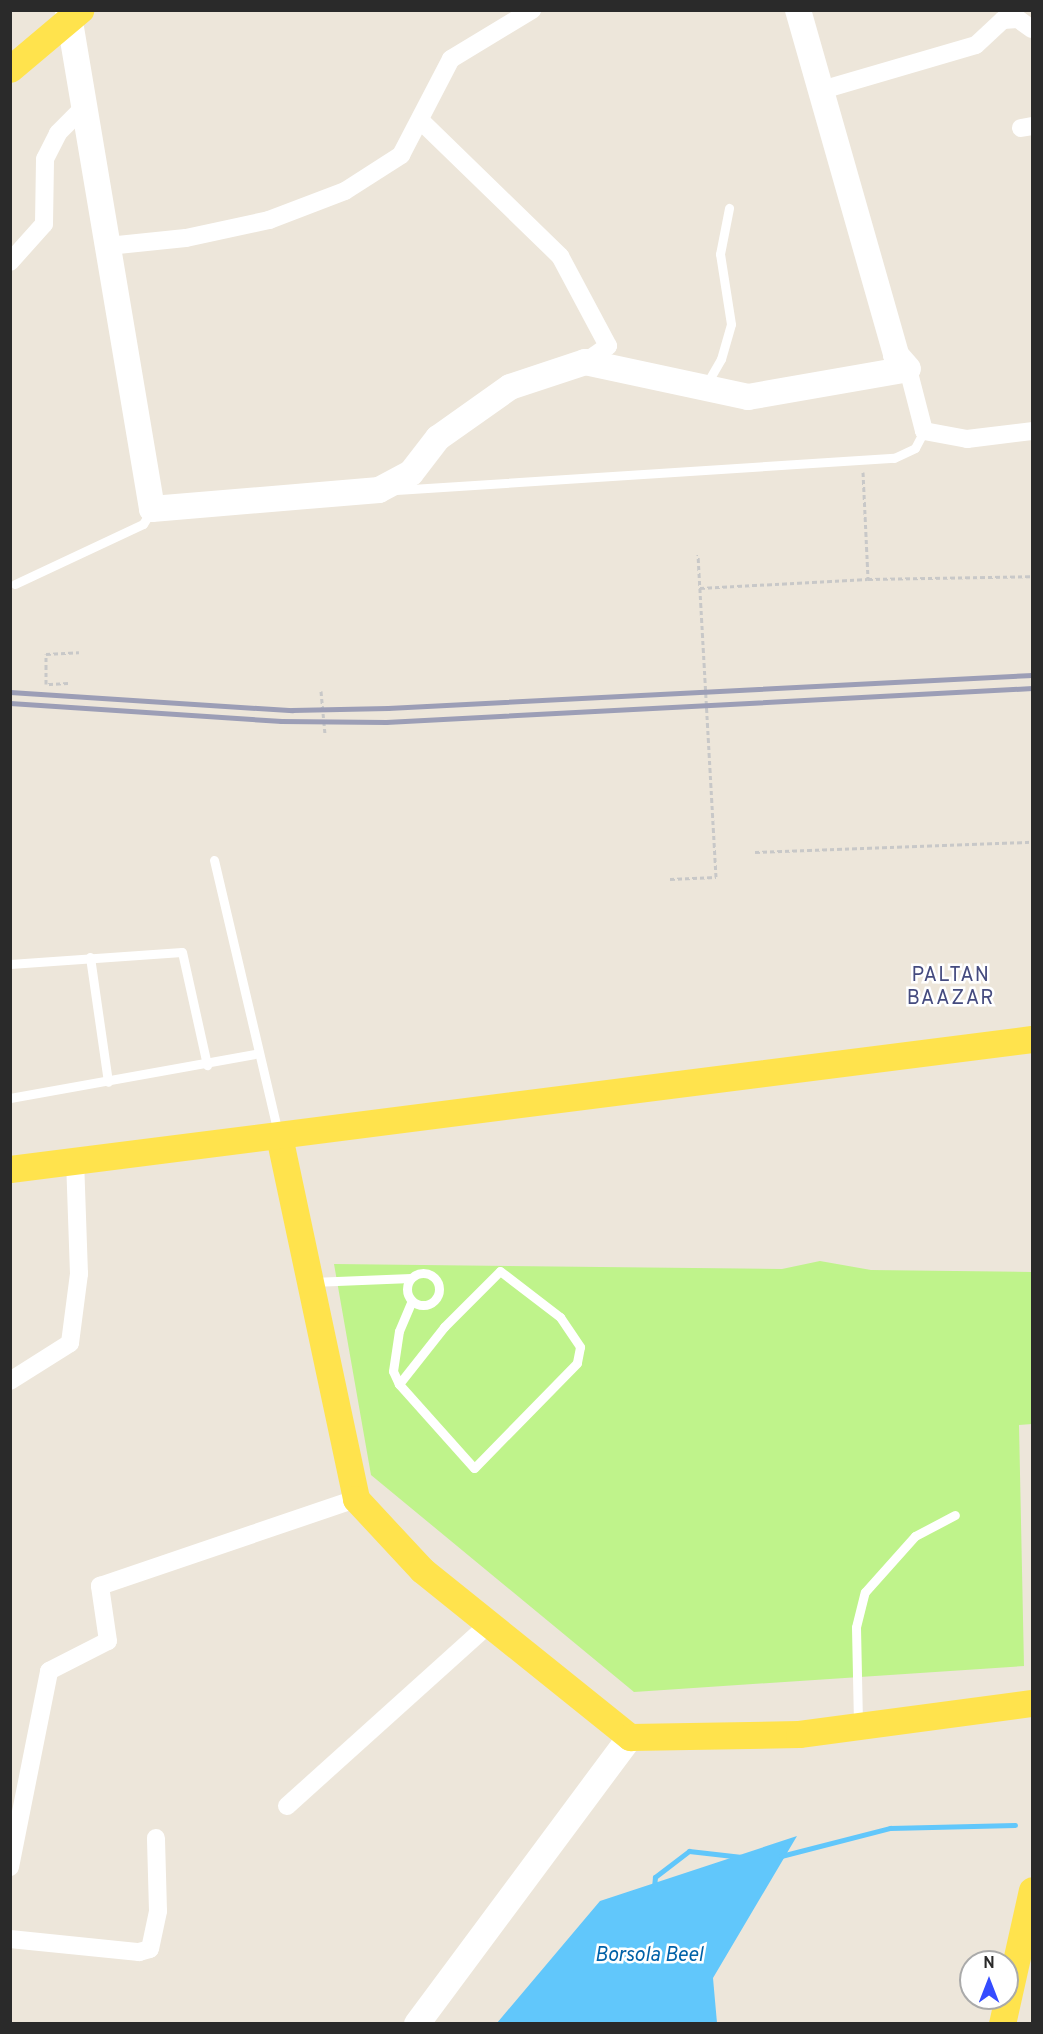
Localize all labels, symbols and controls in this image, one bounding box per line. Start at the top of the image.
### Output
district label: PALTAN BAAZAR [907,965,995,1012]
water label: Borsola Beel [595,1944,703,1968]
north arrow [959,1950,1019,2010]
text: N [983,1954,995,1974]

